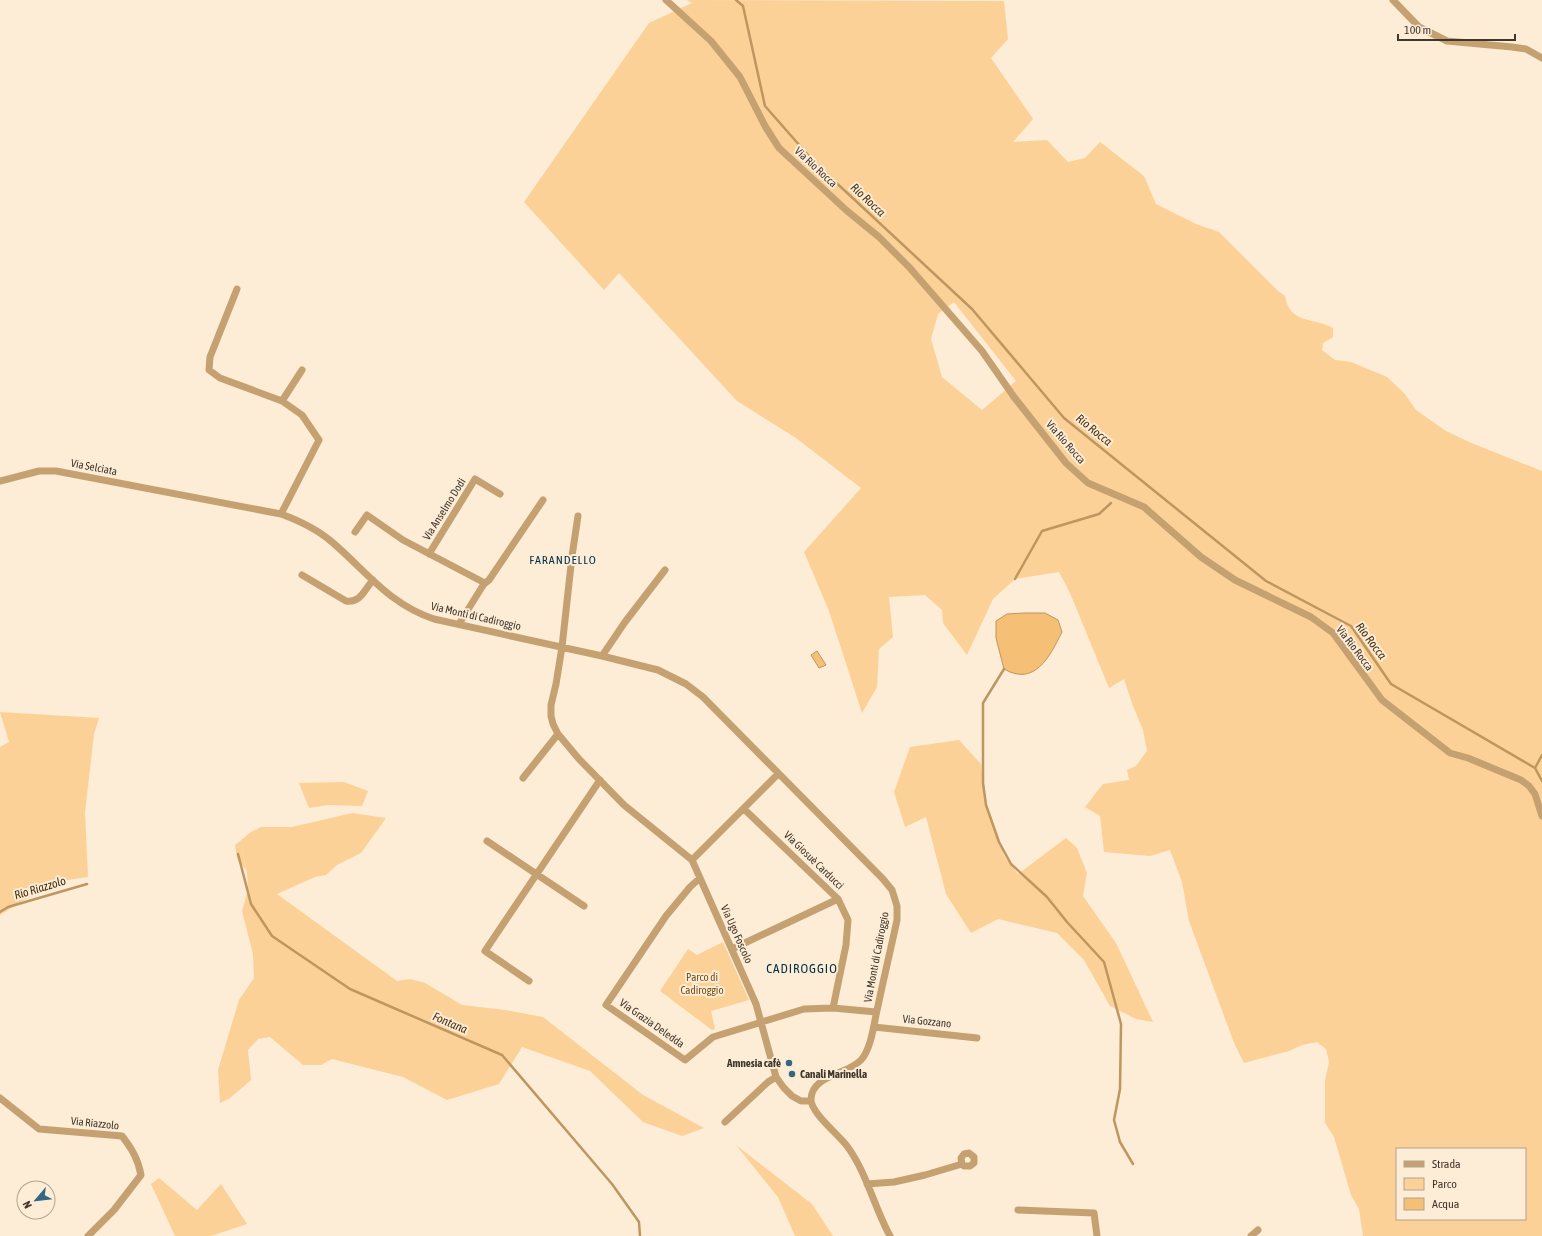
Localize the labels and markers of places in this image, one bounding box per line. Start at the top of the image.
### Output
place label: Amnesia cafè [726,1057,781,1069]
marker: Amnesia cafè [784,1058,794,1068]
place label: Canali Marinella [800,1068,867,1080]
marker: Canali Marinella [787,1069,797,1079]

